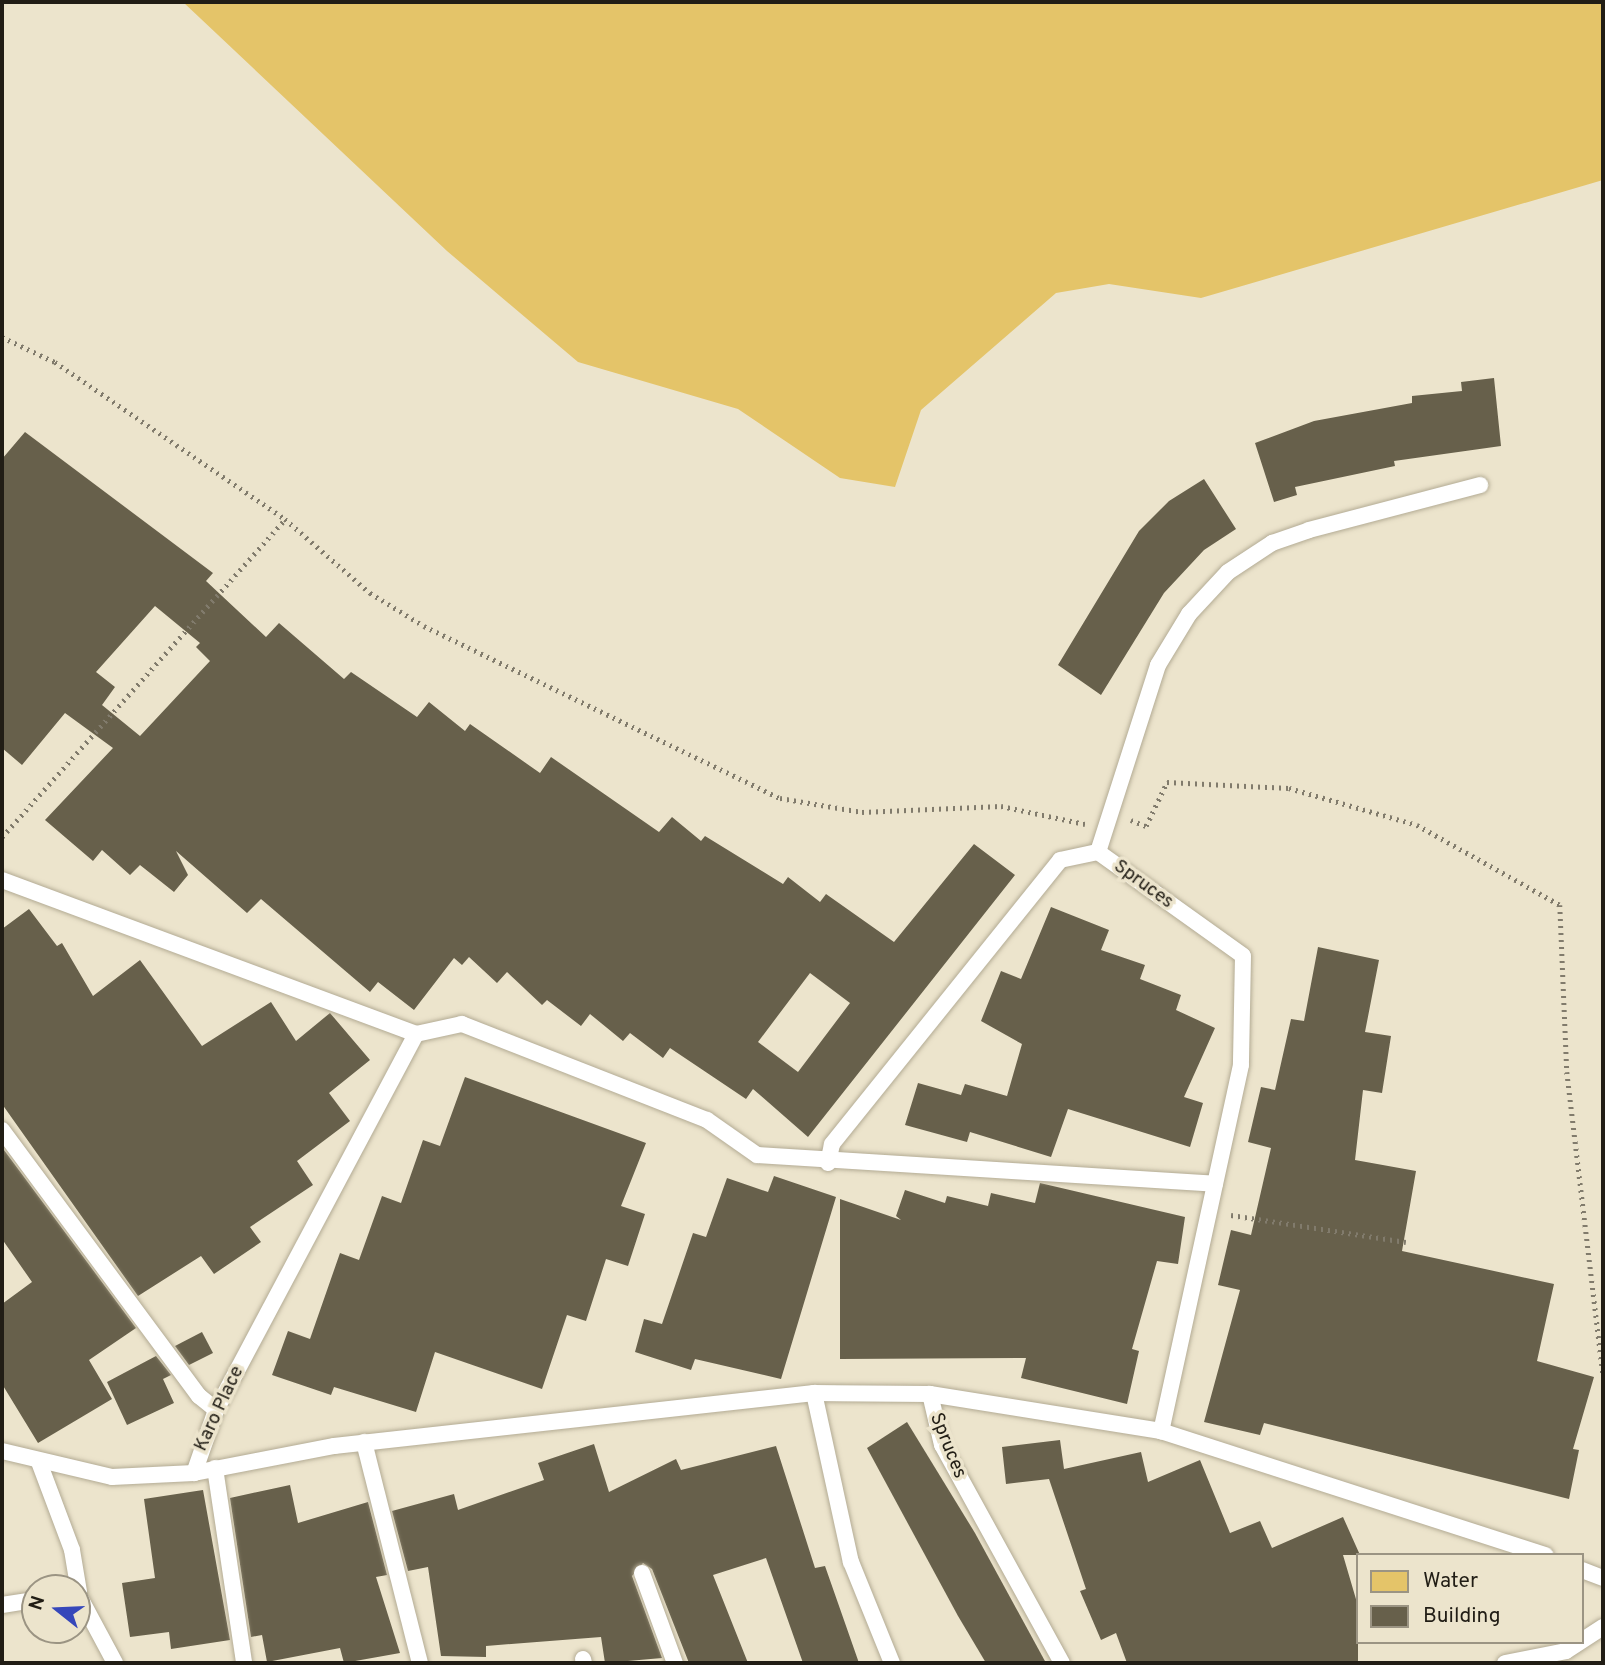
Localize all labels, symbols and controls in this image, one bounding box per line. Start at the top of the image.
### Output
street label: Spruces [1109,856,1177,914]
street label: Karo Place [190,1363,250,1455]
street label: Spruces [924,1410,970,1482]
legend [1356,1553,1584,1644]
text: Water [1423,1568,1478,1595]
north arrow [21,1574,91,1644]
text: N [24,1593,51,1613]
text: Building [1423,1603,1501,1630]

